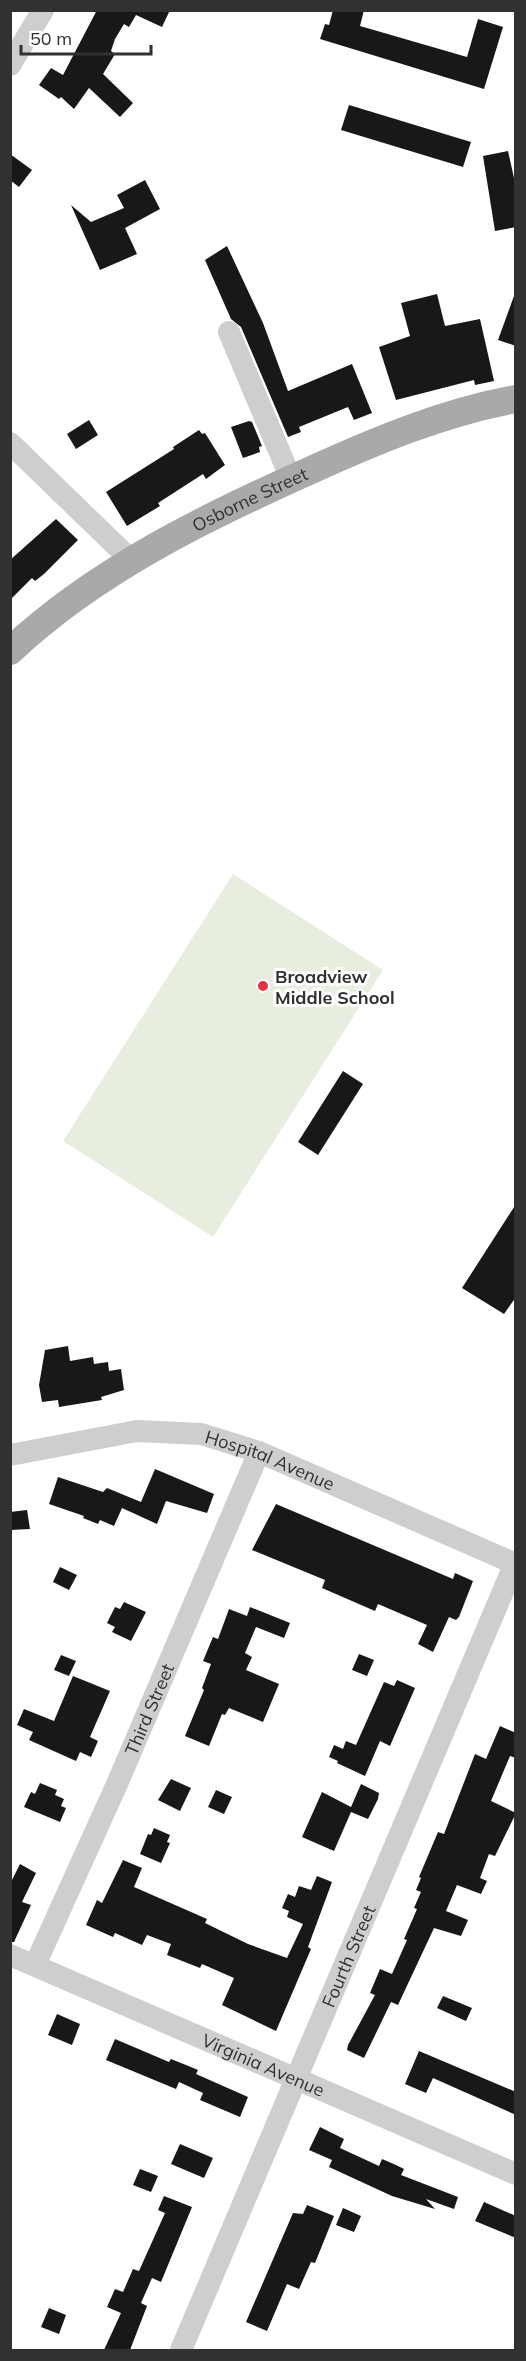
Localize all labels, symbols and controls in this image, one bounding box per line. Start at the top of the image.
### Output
scale bar [21,18,152,56]
text: 50 m [30,27,72,50]
street label: Osborne Street [188,462,311,536]
place label: Broadview Middle School [275,965,395,1009]
marker: Broadview Middle School [256,979,270,993]
street label: Hospital Avenue [203,1425,338,1495]
street label: Third Street [119,1660,179,1759]
street label: Fourth Street [316,1901,380,2011]
street label: Virginia Avenue [198,2028,328,2101]

